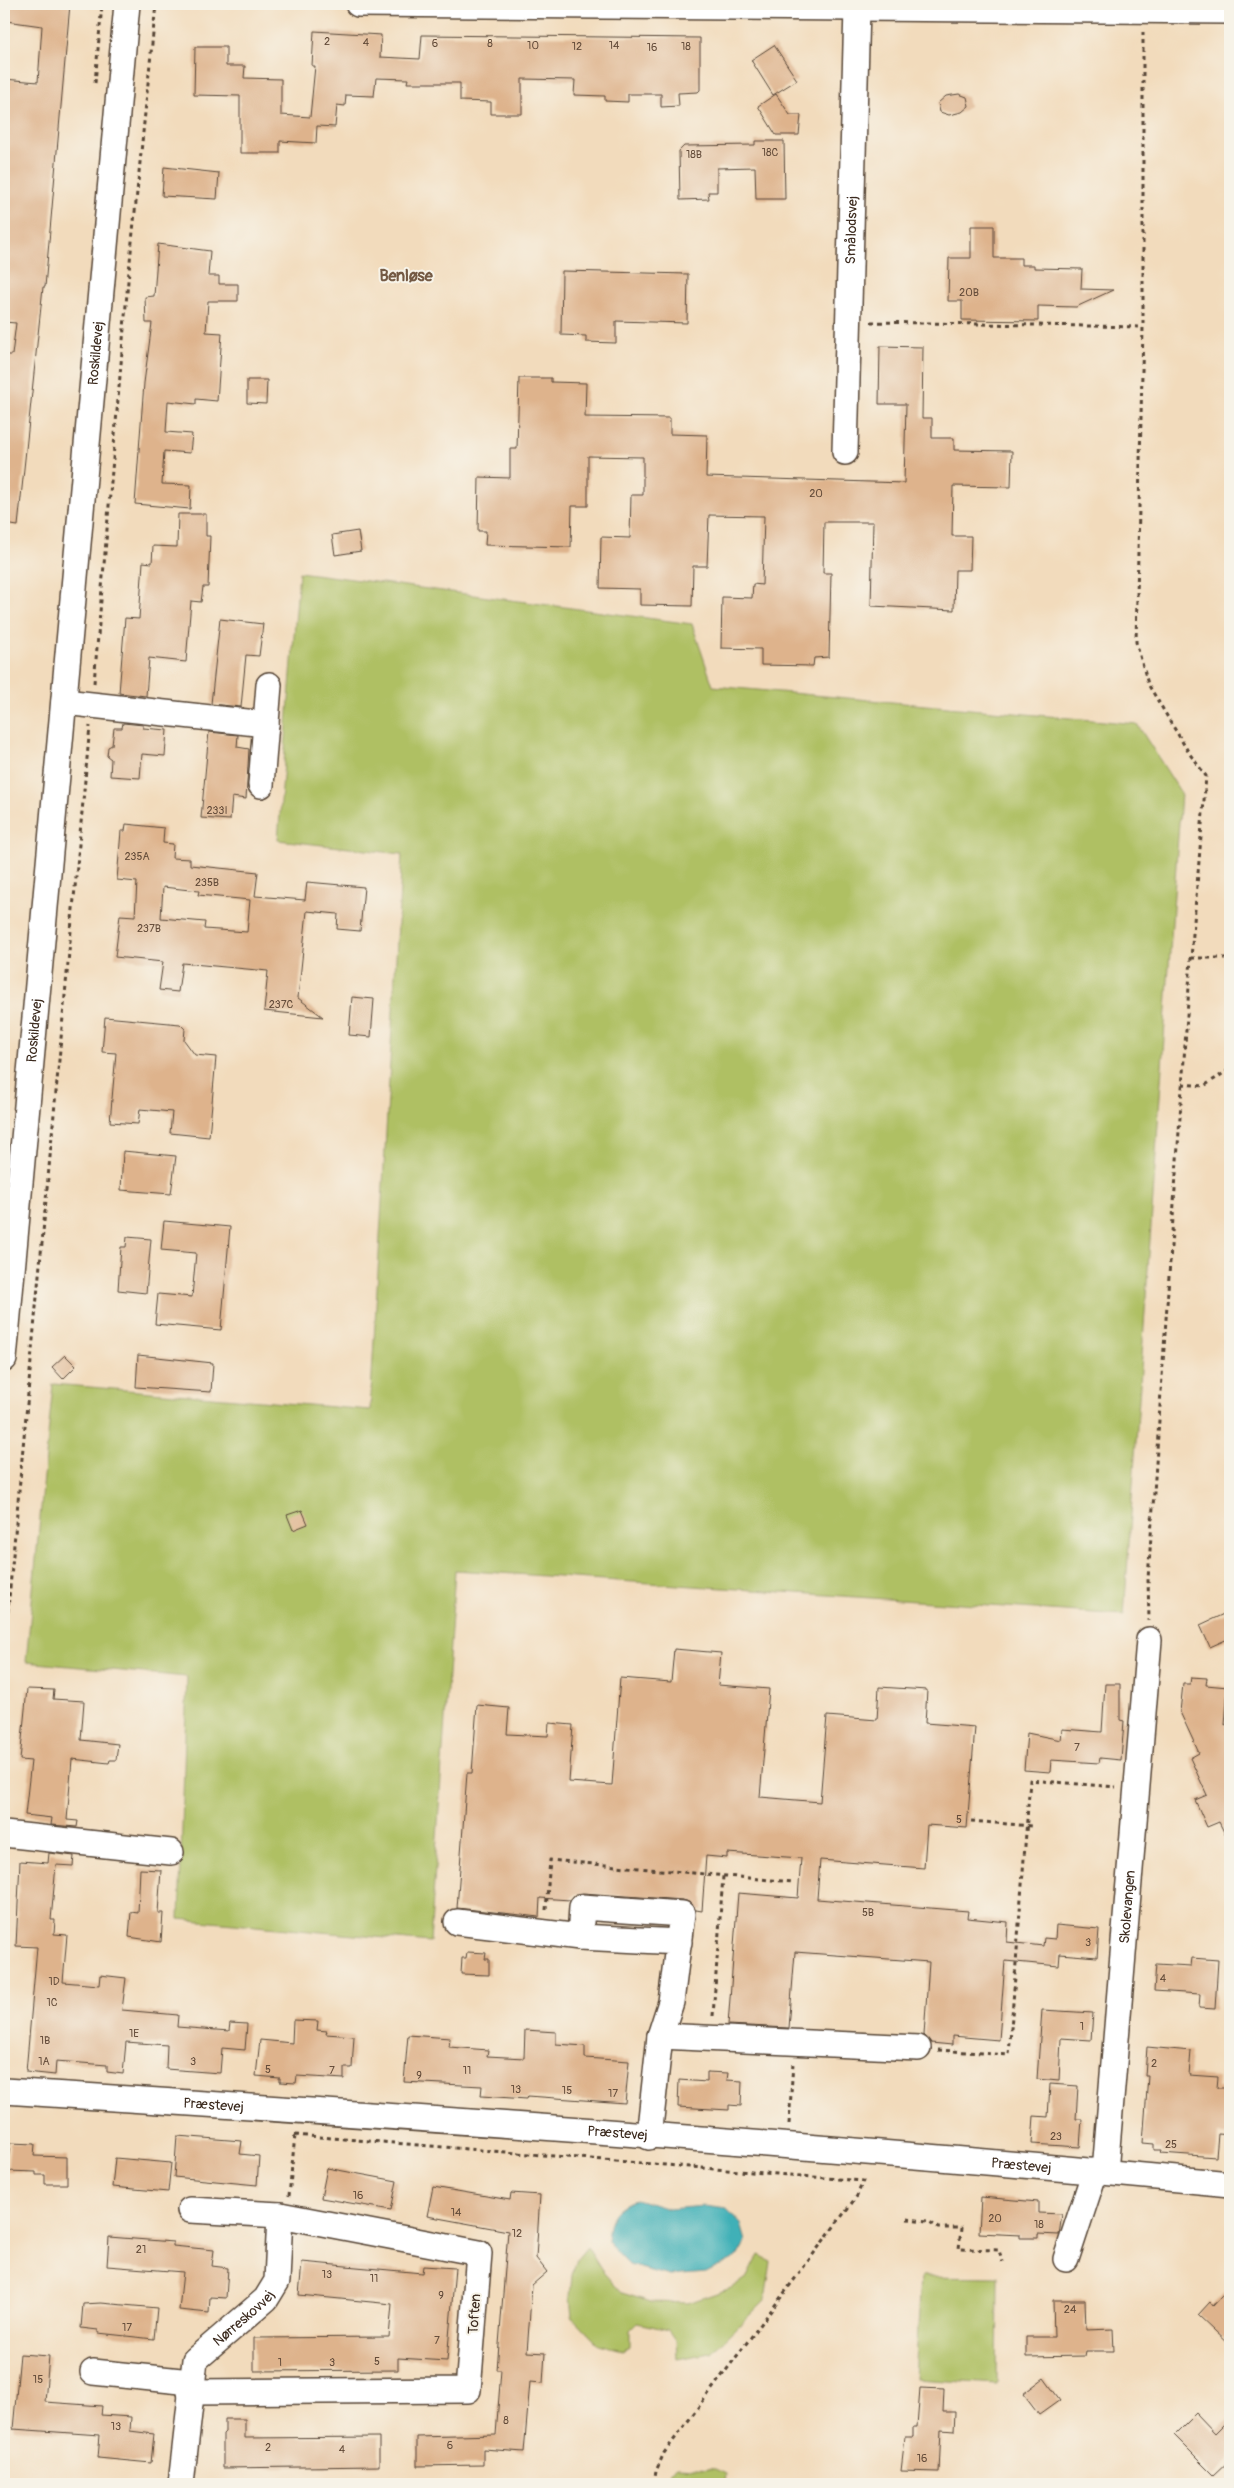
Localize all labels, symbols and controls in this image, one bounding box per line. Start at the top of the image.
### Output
house number: 2 [324,35,330,48]
house number: 4 [363,36,370,49]
house number: 6 [432,37,438,50]
house number: 8 [487,37,493,50]
house number: 10 [527,39,539,52]
house number: 14 [609,39,620,52]
house number: 12 [572,40,582,53]
house number: 18 [681,40,691,53]
house number: 16 [647,41,657,54]
house number: 18C [762,146,779,159]
house number: 18B [686,148,702,161]
street label: Smålodsvej [842,196,861,264]
district label: Benløse [379,266,434,286]
house number: 20B [959,286,979,299]
street label: Roskildevej [84,321,107,386]
house number: 20 [809,487,823,500]
house number: 233I [206,804,228,817]
house number: 235A [124,850,150,863]
house number: 235B [195,876,219,889]
house number: 237B [137,922,161,935]
street label: Roskildevej [23,998,46,1063]
house number: 237C [269,998,293,1011]
house number: 7 [1074,1741,1080,1754]
house number: 5 [956,1813,962,1826]
street label: Skolevangen [1116,1869,1139,1944]
house number: 5B [862,1906,874,1919]
house number: 3 [1085,1936,1091,1949]
house number: 4 [1160,1972,1167,1985]
house number: 1D [48,1975,60,1988]
house number: 1C [46,1996,58,2009]
house number: 1 [1080,2020,1084,2033]
house number: 1E [129,2027,139,2040]
house number: 1B [40,2034,50,2047]
house number: 1A [38,2055,50,2068]
house number: 3 [190,2055,196,2068]
house number: 2 [1151,2057,1157,2070]
house number: 5 [265,2063,271,2076]
house number: 7 [329,2064,335,2077]
house number: 11 [463,2064,471,2077]
house number: 9 [416,2069,422,2082]
house number: 13 [511,2083,521,2096]
house number: 15 [562,2084,572,2097]
house number: 17 [608,2087,618,2100]
street label: Præstevej [183,2095,244,2116]
street label: Præstevej [587,2122,648,2144]
house number: 23 [1050,2130,1062,2143]
house number: 25 [1165,2138,1177,2151]
street label: Præstevej [990,2154,1052,2177]
house number: 16 [353,2189,363,2202]
house number: 14 [451,2206,462,2219]
house number: 20 [988,2212,1002,2225]
house number: 18 [1034,2218,1044,2231]
house number: 12 [512,2227,522,2240]
house number: 21 [136,2243,146,2256]
house number: 13 [322,2268,332,2281]
house number: 11 [370,2272,378,2285]
street label: Nørreskovvej [210,2287,278,2350]
house number: 9 [438,2289,444,2302]
street label: Toften [465,2293,484,2335]
house number: 24 [1064,2303,1077,2316]
house number: 17 [122,2321,132,2334]
house number: 7 [434,2334,440,2347]
house number: 5 [374,2355,380,2368]
house number: 1 [278,2356,282,2369]
house number: 3 [329,2356,335,2369]
house number: 15 [33,2373,43,2386]
house number: 8 [503,2414,509,2427]
house number: 13 [111,2420,121,2433]
house number: 6 [447,2439,453,2452]
house number: 2 [265,2441,271,2454]
house number: 4 [339,2443,346,2456]
house number: 16 [917,2452,927,2465]

